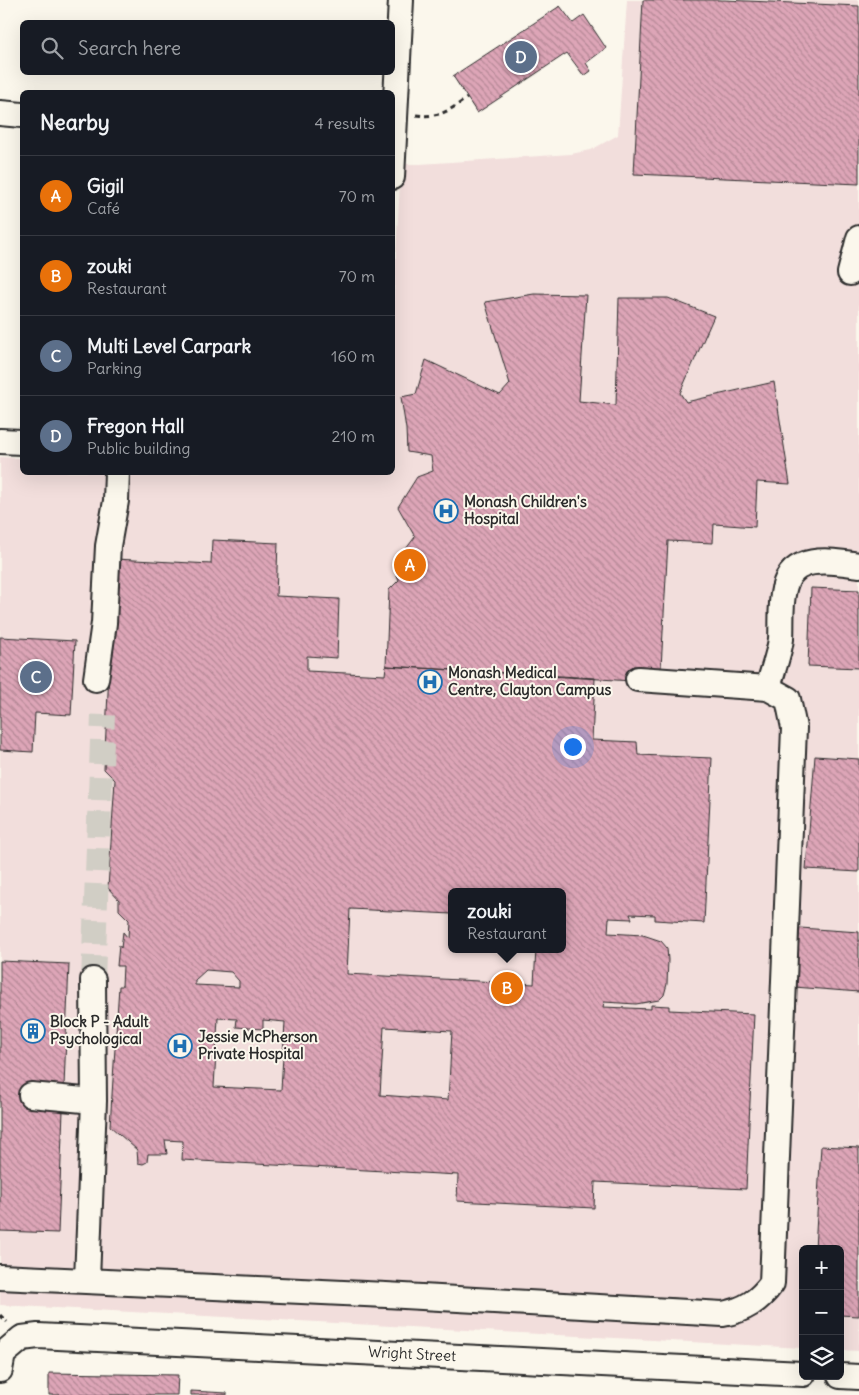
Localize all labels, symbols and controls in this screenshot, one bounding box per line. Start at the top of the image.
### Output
search box [20,20,395,75]
icon: search [38,34,66,62]
text: Search here [78,36,181,60]
pin: D [505,38,537,76]
text: Nearby [40,109,110,136]
text: 4 results [314,113,375,133]
text: Gigil [87,174,124,198]
text: A [51,186,61,206]
text: 70 m [339,186,375,206]
text: Café [87,198,120,218]
text: zouki [87,254,132,278]
text: B [51,266,61,286]
text: 70 m [339,266,375,286]
text: Restaurant [87,278,167,298]
text: Multi Level Carpark [87,334,251,358]
text: C [51,346,61,366]
text: 160 m [331,346,375,366]
text: Parking [87,358,142,378]
text: Fregon Hall [87,414,184,438]
text: D [50,426,62,446]
text: 210 m [332,426,375,446]
text: Public building [87,438,190,458]
place label: Monash Children's Hospital [464,492,587,529]
hospital icon: Monash Children's Hospital [433,498,459,524]
pin: A [394,546,426,584]
pin: C [20,658,52,696]
place label: Monash Medical Centre, Clayton Campus [448,663,611,700]
hospital icon: Monash Medical Centre, Clayton Campus [417,669,443,695]
your location [560,734,586,760]
popup [448,888,566,953]
text: zouki [467,899,512,923]
text: Restaurant [467,923,547,943]
pin: B [491,969,523,1007]
place label: Block P - Adult Psychological [50,1012,150,1049]
building icon: Block P - Adult Psychological [20,1018,46,1044]
place label: Jessie McPherson Private Hospital [198,1027,318,1064]
hospital icon: Jessie McPherson Private Hospital [167,1033,193,1059]
map controls [799,1245,844,1380]
button: + [799,1245,844,1290]
button: − [799,1290,844,1335]
button: layers [799,1335,844,1380]
street label: Wright Street [367,1342,457,1365]

